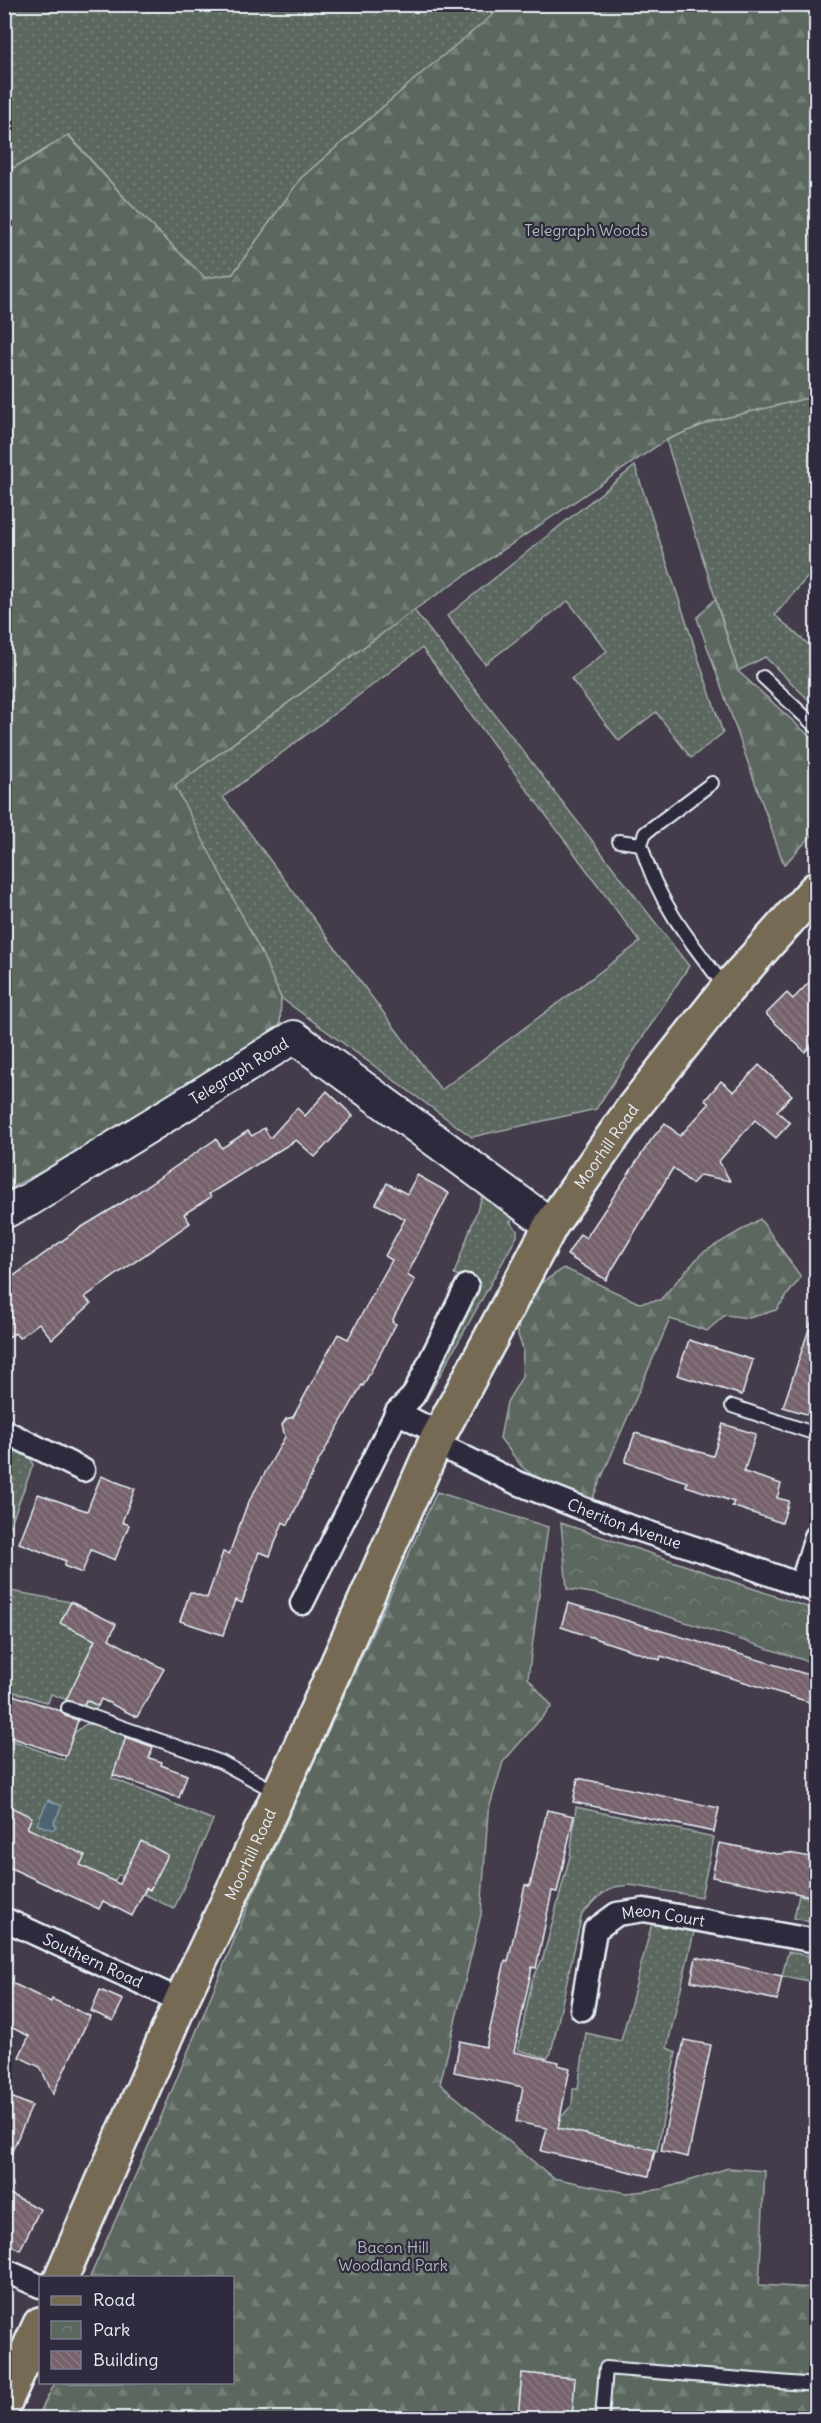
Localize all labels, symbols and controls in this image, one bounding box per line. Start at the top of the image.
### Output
park label: Telegraph Woods [524,220,648,240]
street label: Telegraph Road [186,1033,292,1109]
street label: Moorhill Road [570,1100,643,1193]
street label: Cheriton Avenue [565,1494,684,1553]
street label: Moorhill Road [220,1805,280,1903]
street label: Meon Court [620,1900,707,1931]
street label: Southern Road [40,1928,146,1992]
park label: Bacon Hill Woodland Park [338,2237,448,2275]
legend [39,2276,234,2384]
text: Road [93,2288,136,2311]
text: Park [93,2318,130,2341]
text: Building [93,2348,158,2371]

